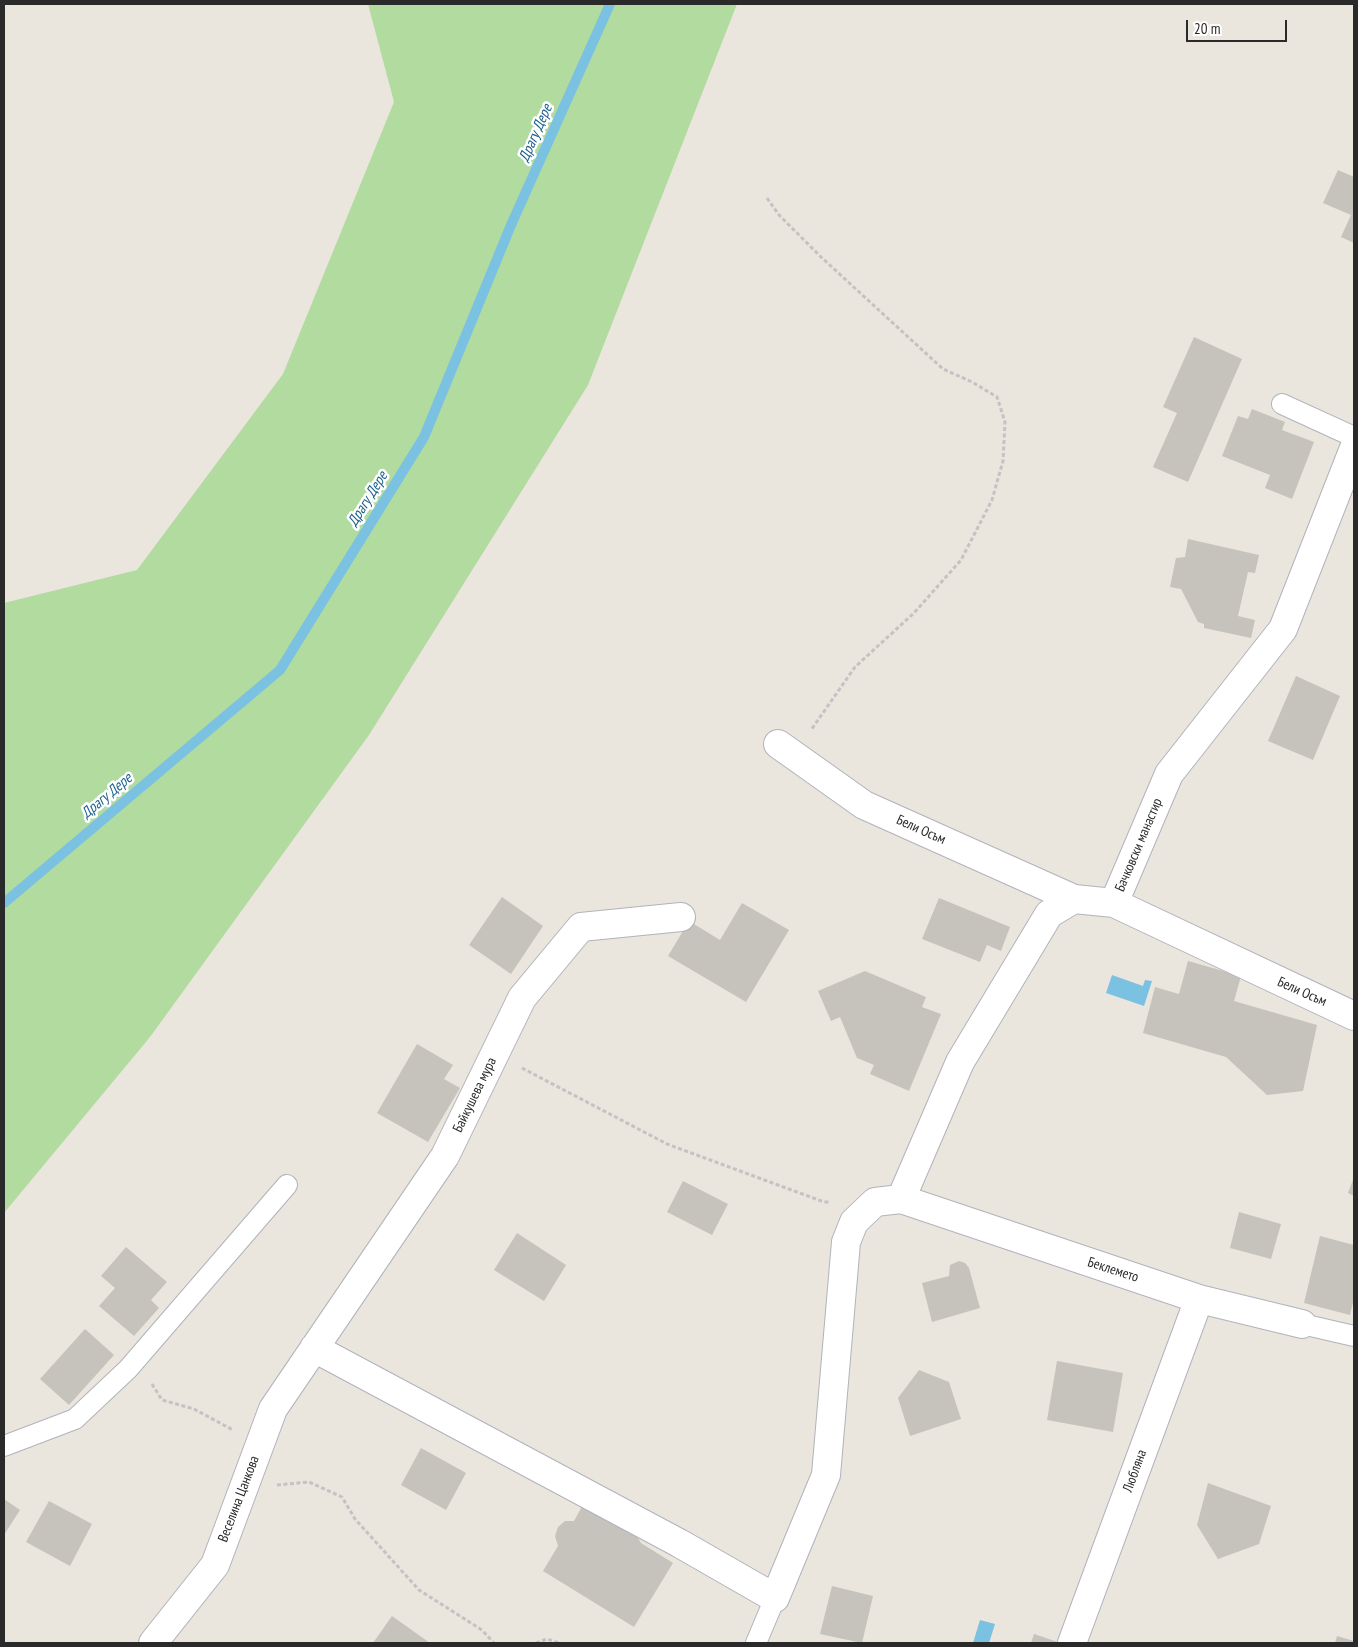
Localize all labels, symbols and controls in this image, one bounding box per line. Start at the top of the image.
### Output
scale bar [1188,10,1289,42]
text: 20 m [1194,19,1220,38]
water label: Драгу Дере [515,102,557,164]
water label: Драгу Дере [344,468,392,530]
water label: Драгу Дере [78,770,136,822]
street label: Бачковски манастир [1112,796,1166,894]
street label: Бели Осъм [894,812,948,848]
street label: Бели Осъм [1275,974,1329,1010]
street label: Байкушева мура [450,1055,500,1135]
street label: Беклемето [1085,1254,1141,1286]
street label: Любляна [1120,1447,1150,1495]
street label: Веселина Цанкова [215,1453,263,1545]

